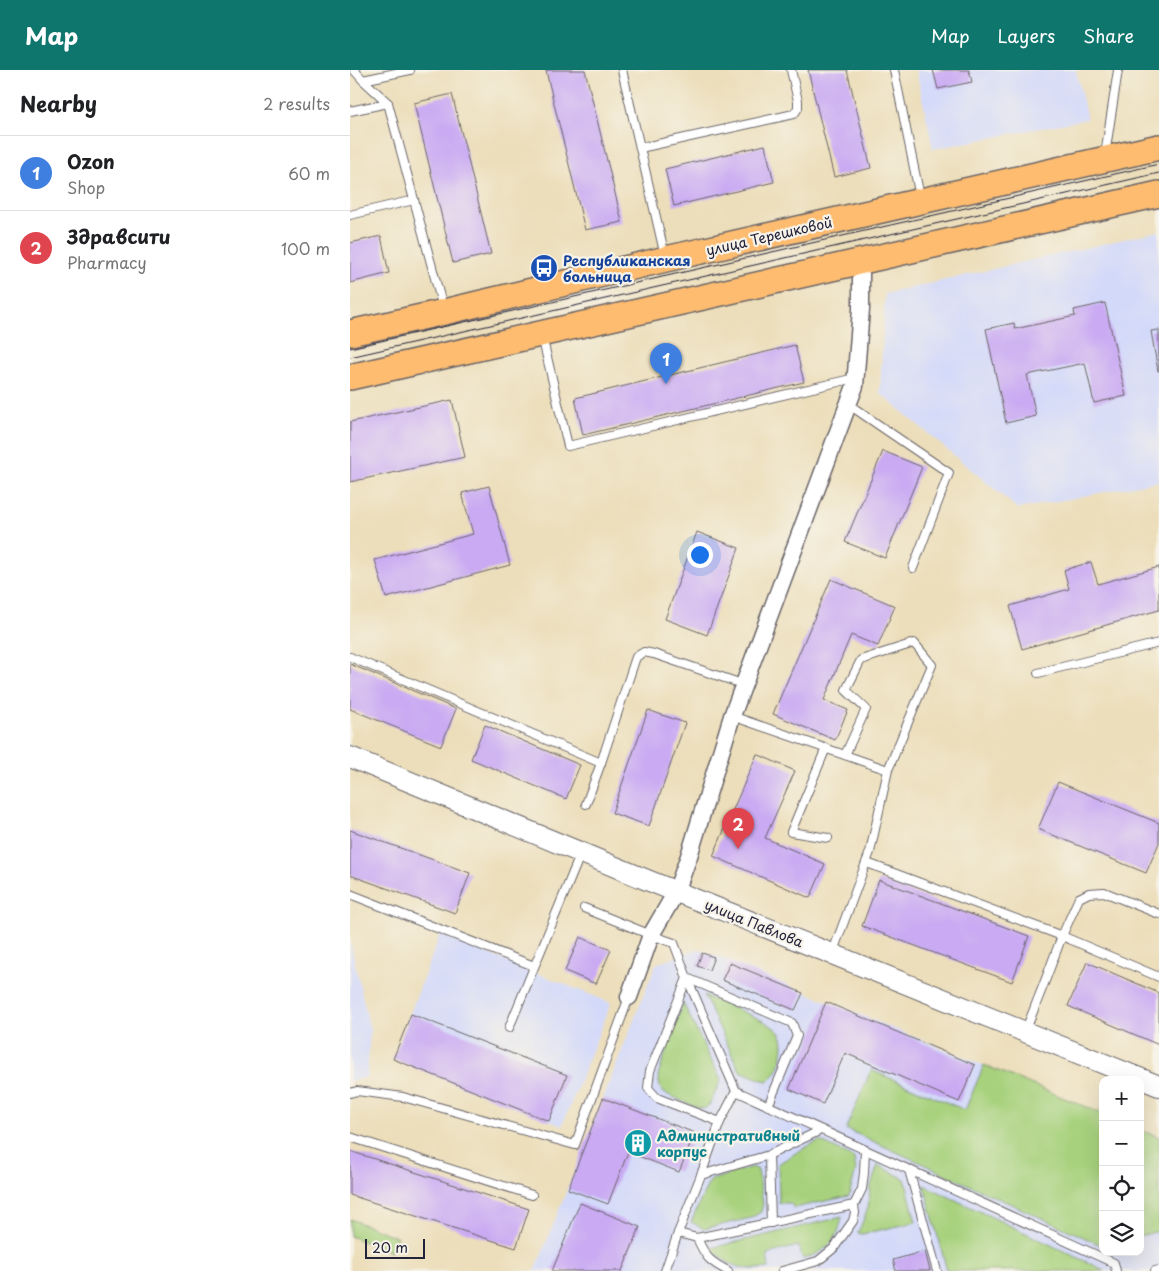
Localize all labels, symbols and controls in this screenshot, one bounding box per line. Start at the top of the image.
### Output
text: Map [25,17,78,53]
text: Map [931,22,970,49]
text: Layers [998,22,1055,49]
text: Share [1083,22,1134,49]
text: Nearby [20,87,97,119]
text: 2 results [263,91,330,115]
text: Ozon [67,147,115,175]
text: 1 [32,161,40,185]
text: 60 m [288,161,330,185]
text: Shop [67,175,105,199]
street label: улица Терешковой [704,211,834,261]
text: Здравсити [67,222,171,250]
text: 2 [30,236,42,260]
text: 100 m [281,236,330,260]
text: Pharmacy [67,250,147,274]
place label: Республиканская больница [563,250,691,287]
bus stop icon: Республиканская больница [529,253,559,283]
pin: 1 [650,343,682,384]
your location [687,542,713,568]
pin: 2 [722,808,754,849]
street label: улица Павлова [701,894,807,952]
map controls [1099,1076,1144,1256]
button: + [1099,1076,1144,1121]
button: − [1099,1121,1144,1166]
place label: Административный корпус [657,1125,801,1162]
building icon: Административный корпус [623,1128,653,1158]
button: locate [1099,1166,1144,1211]
button: layers [1099,1211,1144,1256]
scale bar [365,1236,425,1259]
text: 20 m [372,1237,408,1258]

